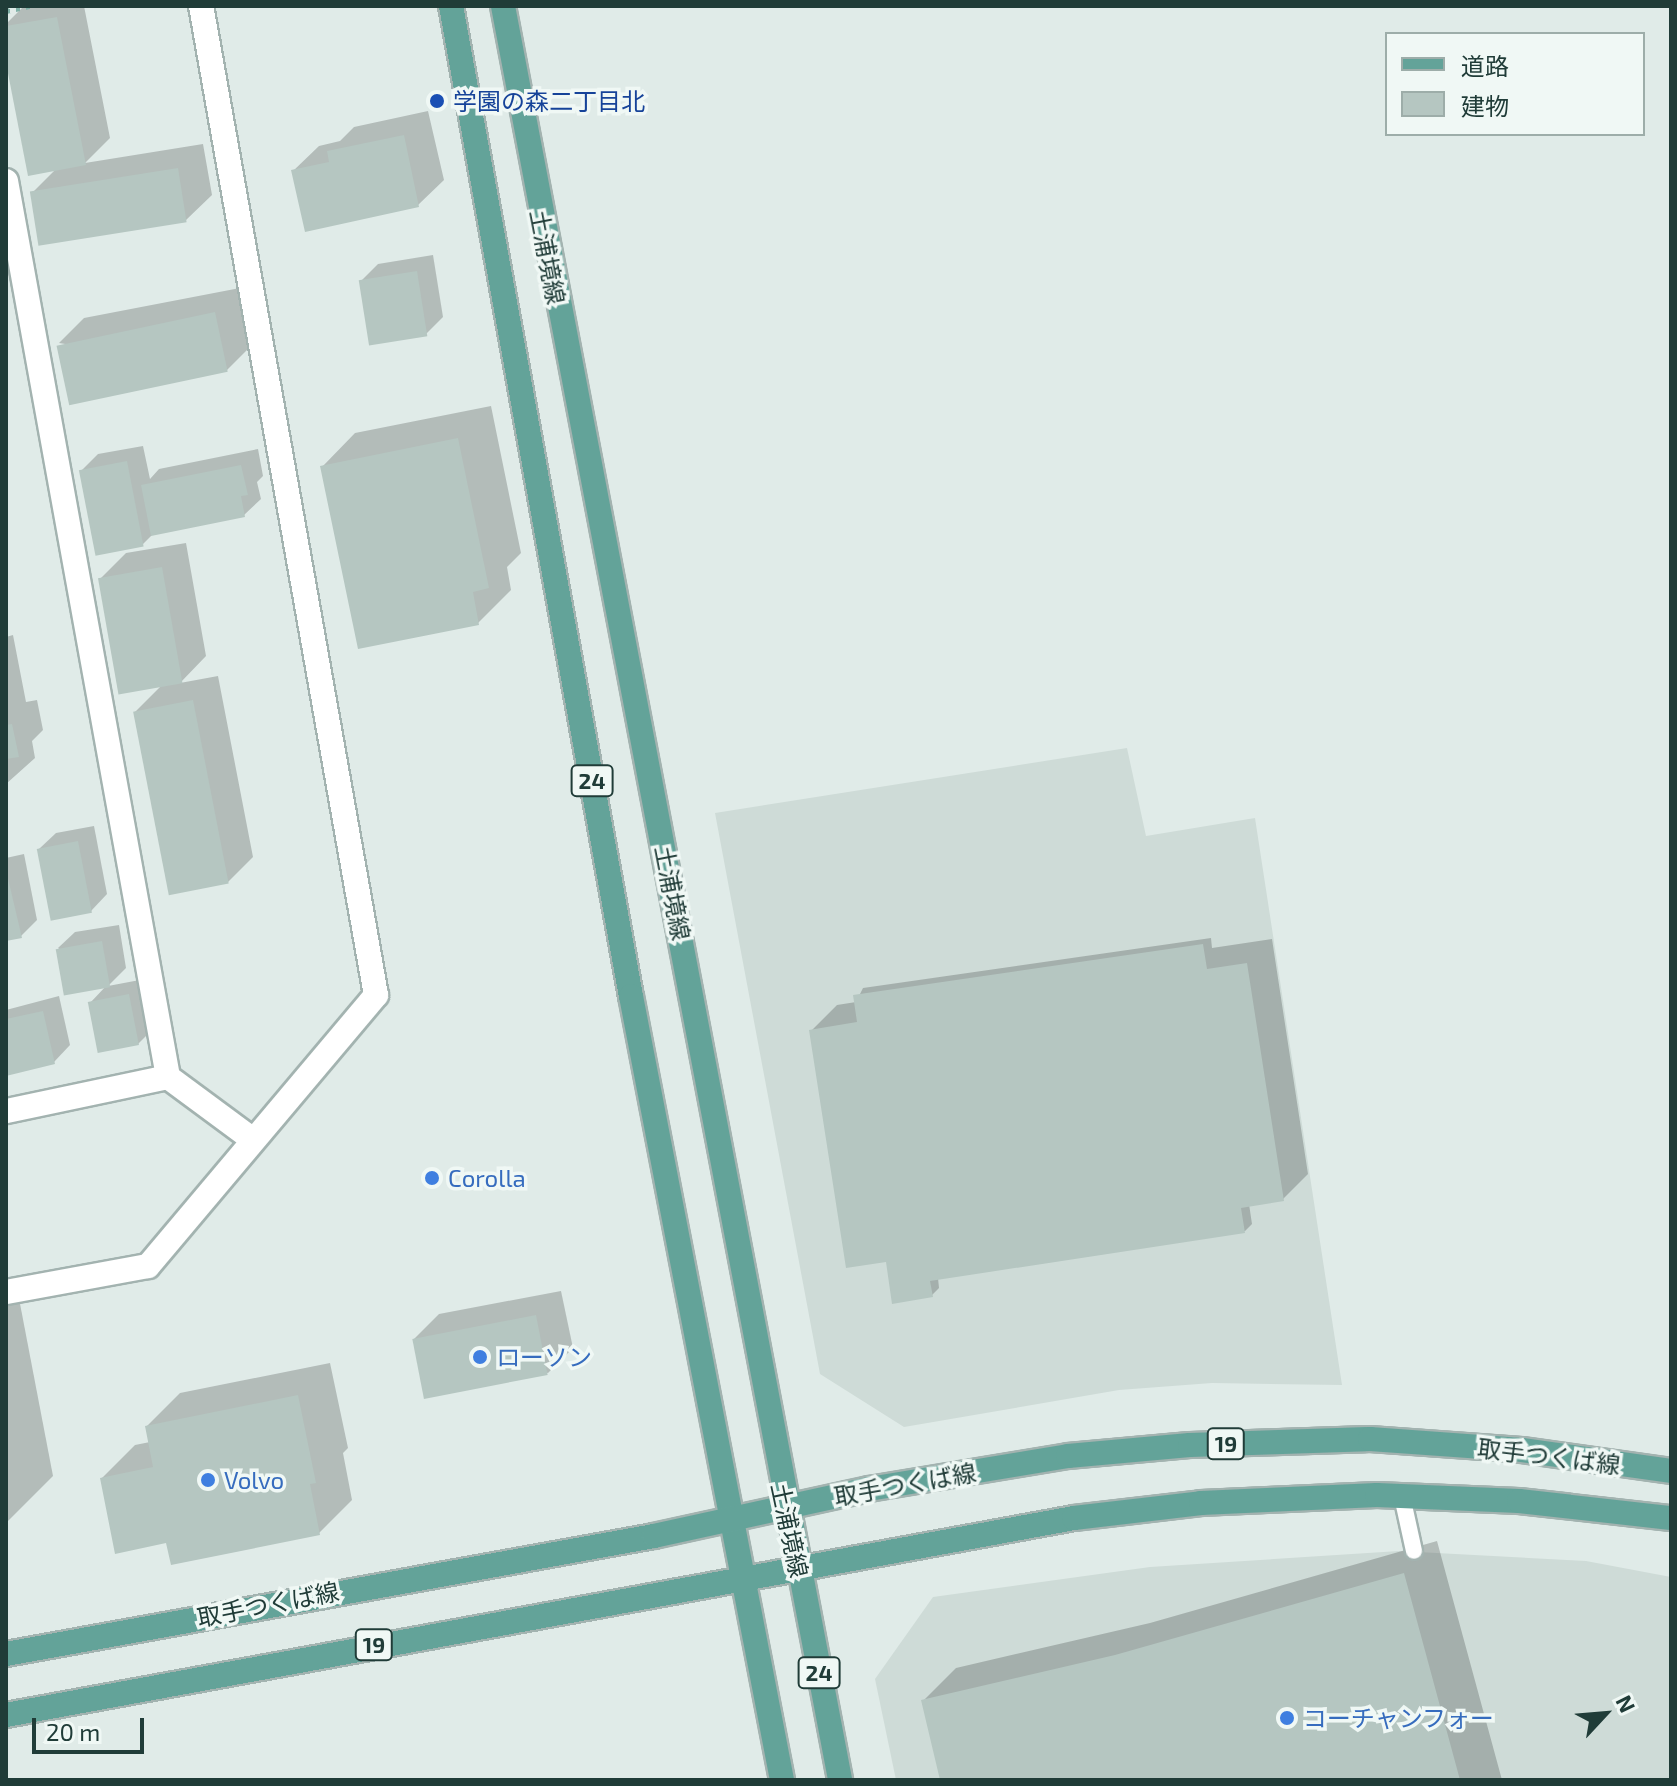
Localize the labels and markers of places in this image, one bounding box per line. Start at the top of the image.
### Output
place label: 学園の森二丁目北 [453,87,645,115]
marker: 学園の森二丁目北 [428,92,446,110]
place label: Corolla [448,1164,526,1192]
marker: Corolla [423,1169,441,1187]
place label: ローソン [496,1343,592,1371]
marker: ローソン [471,1348,489,1366]
place label: Volvo [224,1466,284,1494]
marker: Volvo [199,1471,217,1489]
place label: コーチャンフォー [1303,1704,1495,1732]
marker: コーチャンフォー [1278,1709,1296,1727]

